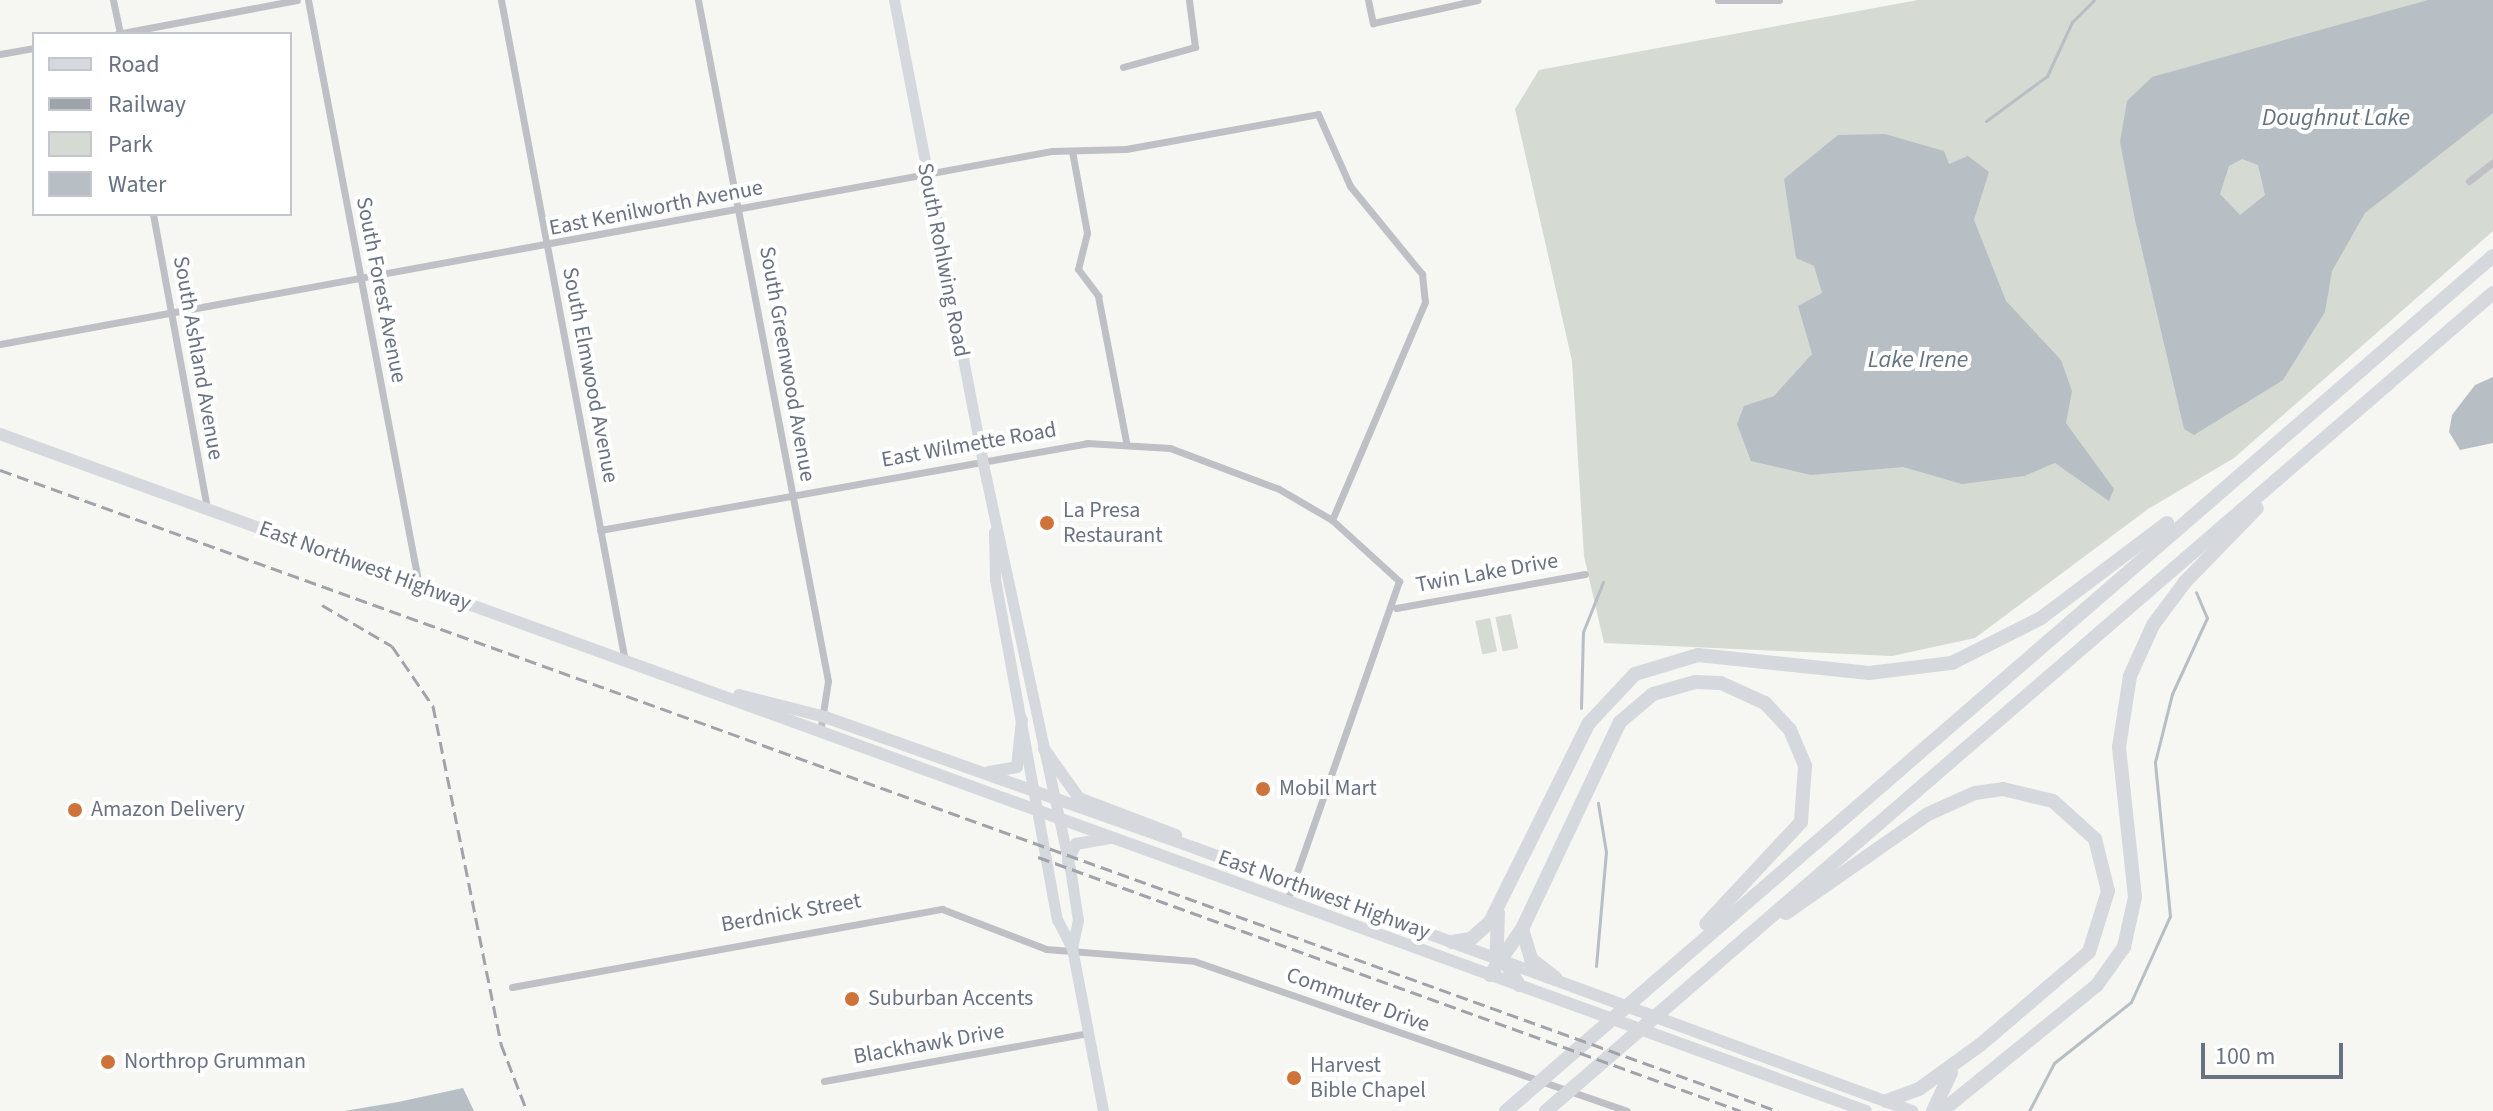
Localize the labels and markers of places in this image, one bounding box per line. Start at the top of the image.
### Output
place label: La Presa Restaurant [1063,497,1163,548]
marker: La Presa Restaurant [1038,514,1056,532]
place label: Mobil Mart [1279,776,1377,802]
marker: Mobil Mart [1254,780,1272,798]
place label: Amazon Delivery [91,797,245,823]
marker: Amazon Delivery [66,801,84,819]
place label: Suburban Accents [868,986,1033,1012]
marker: Suburban Accents [843,990,861,1008]
place label: Northrop Grumman [124,1049,306,1075]
place label: Harvest Bible Chapel [1310,1052,1426,1104]
marker: Northrop Grumman [99,1053,117,1071]
marker: Harvest Bible Chapel [1285,1069,1303,1087]

